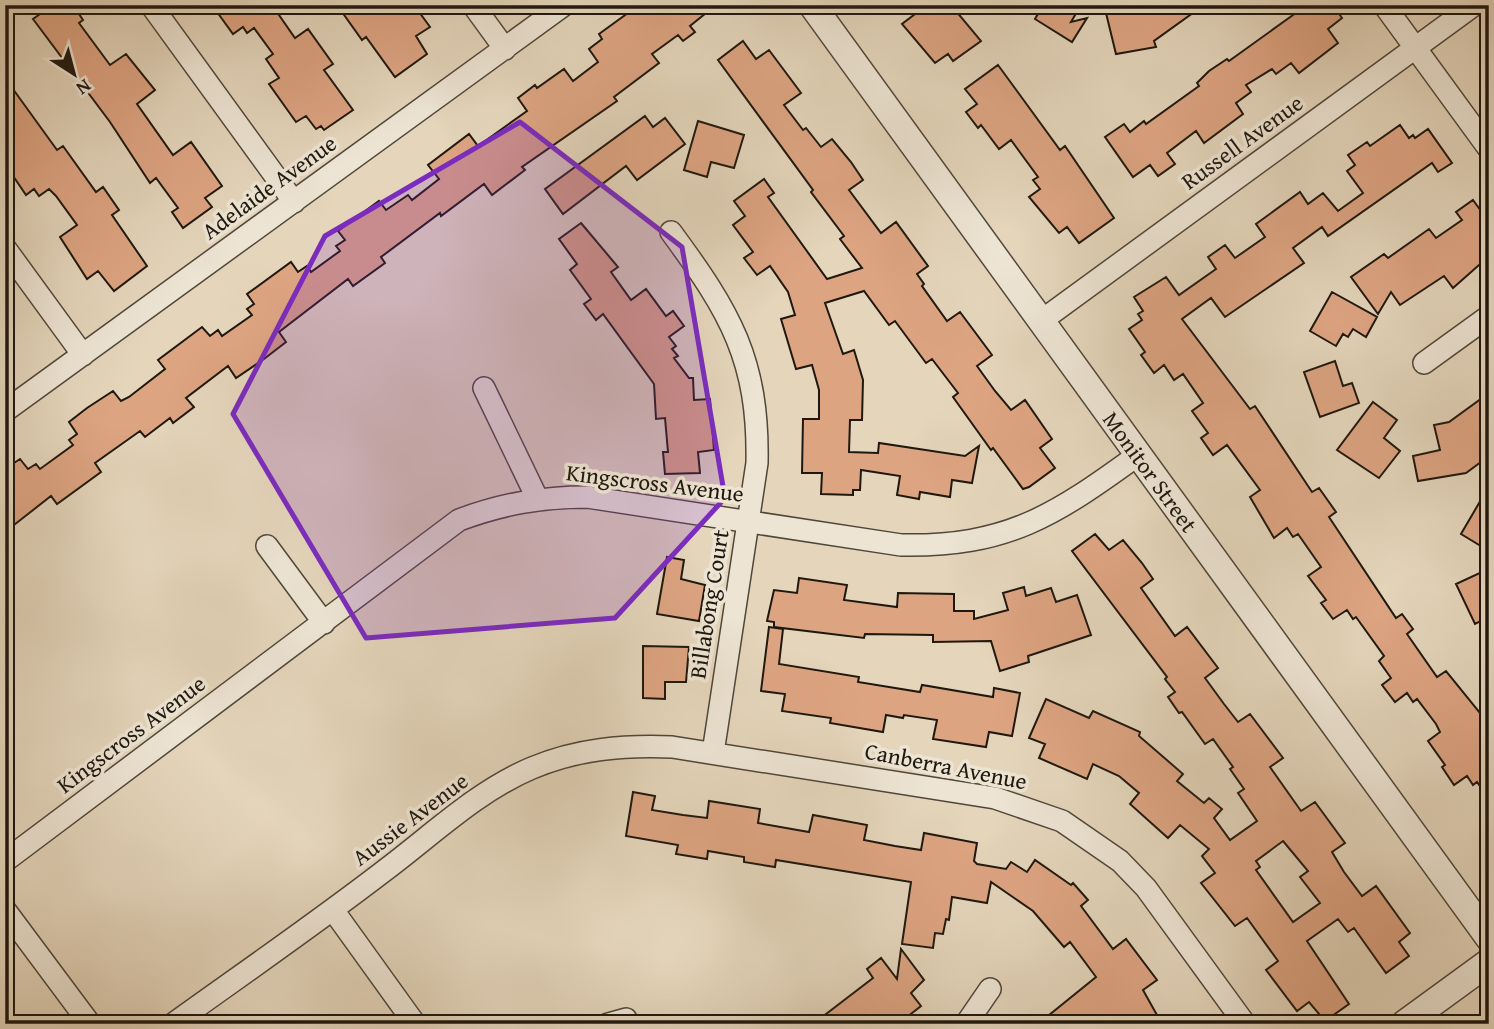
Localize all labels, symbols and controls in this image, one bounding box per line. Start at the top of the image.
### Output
north arrow [38,38,108,108]
text: N [70,73,97,103]
street label: Russell Avenue [1174,86,1309,197]
street label: Adelaide Avenue [194,126,343,247]
street label: Monitor Street [1095,404,1206,539]
street label: Kingscross Avenue [564,455,746,510]
street label: Billabong Court [680,527,737,681]
street label: Kingscross Avenue [49,667,212,801]
street label: Canberra Avenue [862,734,1030,797]
street label: Aussie Avenue [345,764,475,873]

